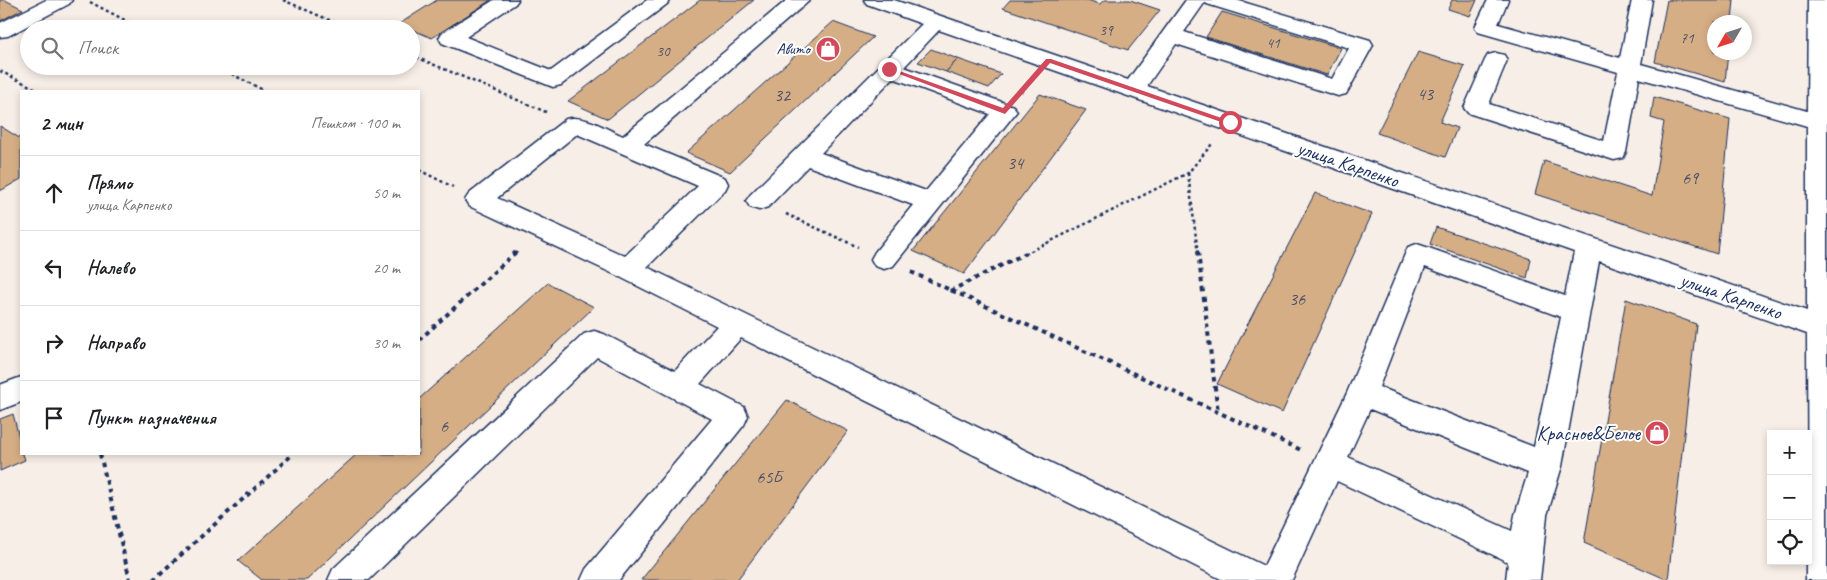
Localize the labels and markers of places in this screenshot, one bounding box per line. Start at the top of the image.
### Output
shop icon: Авито [815,36,841,62]
place label: Авито [776,39,812,59]
shop icon: Красное&Белое [1644,420,1670,446]
place label: Красное&Белое [1536,421,1641,446]

